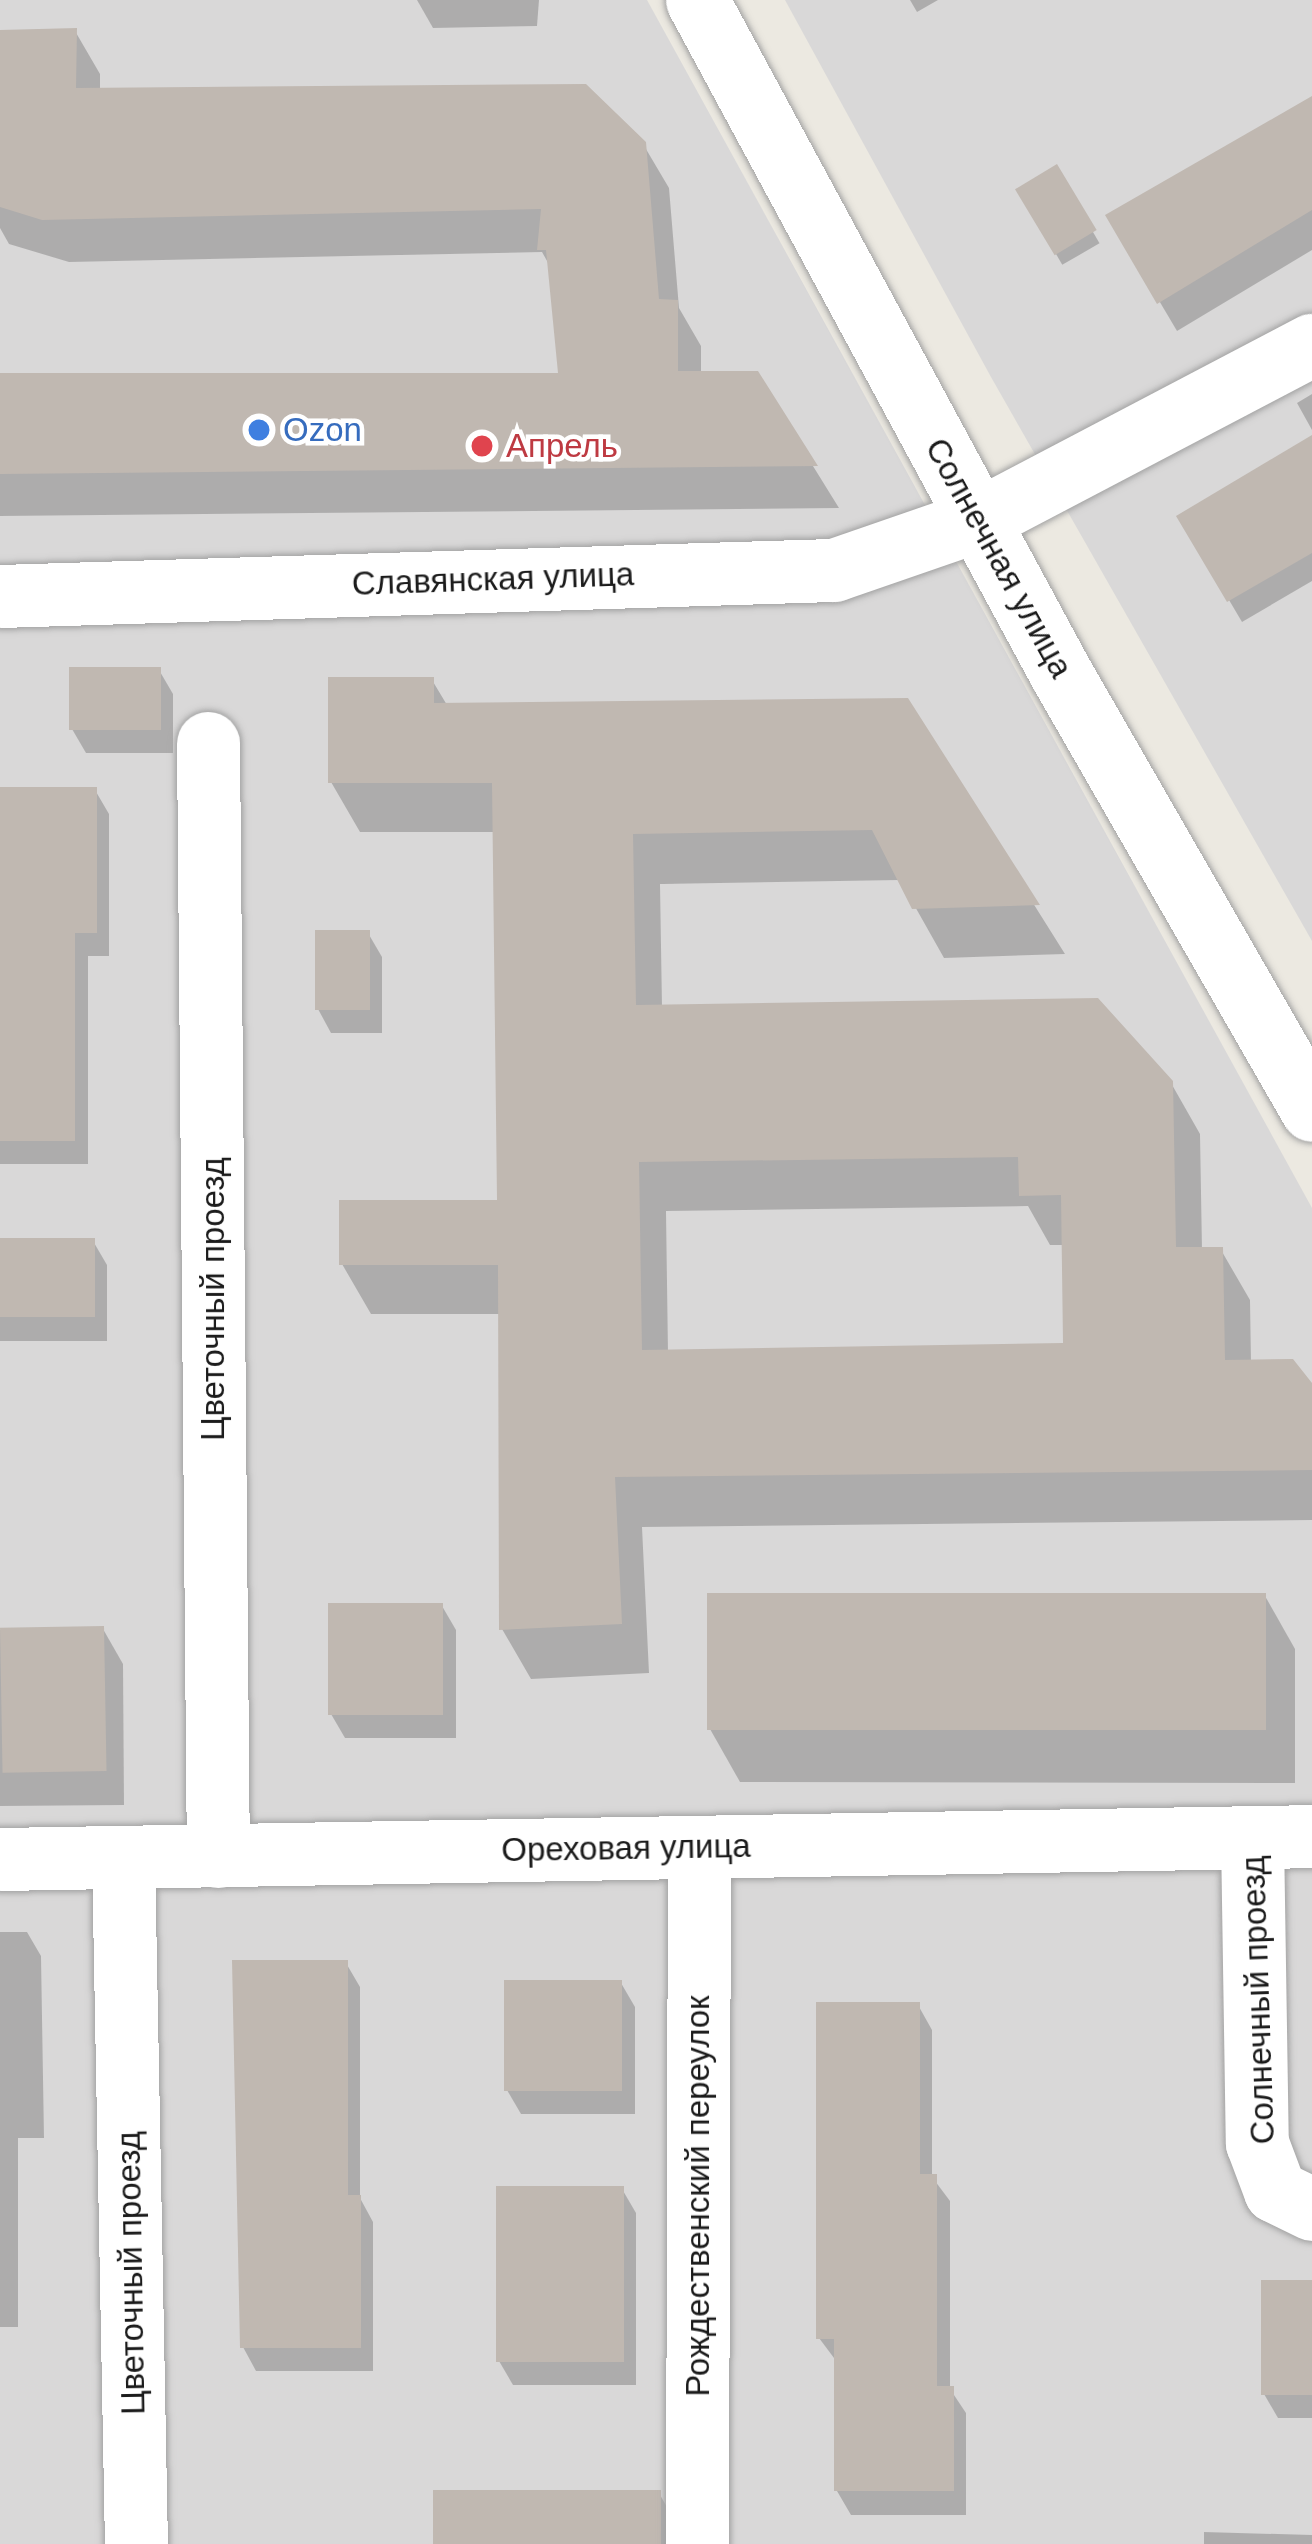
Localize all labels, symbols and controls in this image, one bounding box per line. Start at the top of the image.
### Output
place label: Ozon [283,410,362,450]
marker: Ozon [246,417,272,443]
place label: Апрель [506,426,618,466]
street label: Солнечная улица [917,431,1081,685]
marker: Апрель [469,433,495,459]
street label: Славянская улица [351,554,635,604]
street label: Цветочный проезд [193,1157,233,1441]
street label: Ореховая улица [501,1826,751,1870]
street label: Солнечный проезд [1233,1855,1283,2145]
street label: Рождественский переулок [678,1995,718,2397]
street label: Цветочный проезд [109,2131,153,2415]

